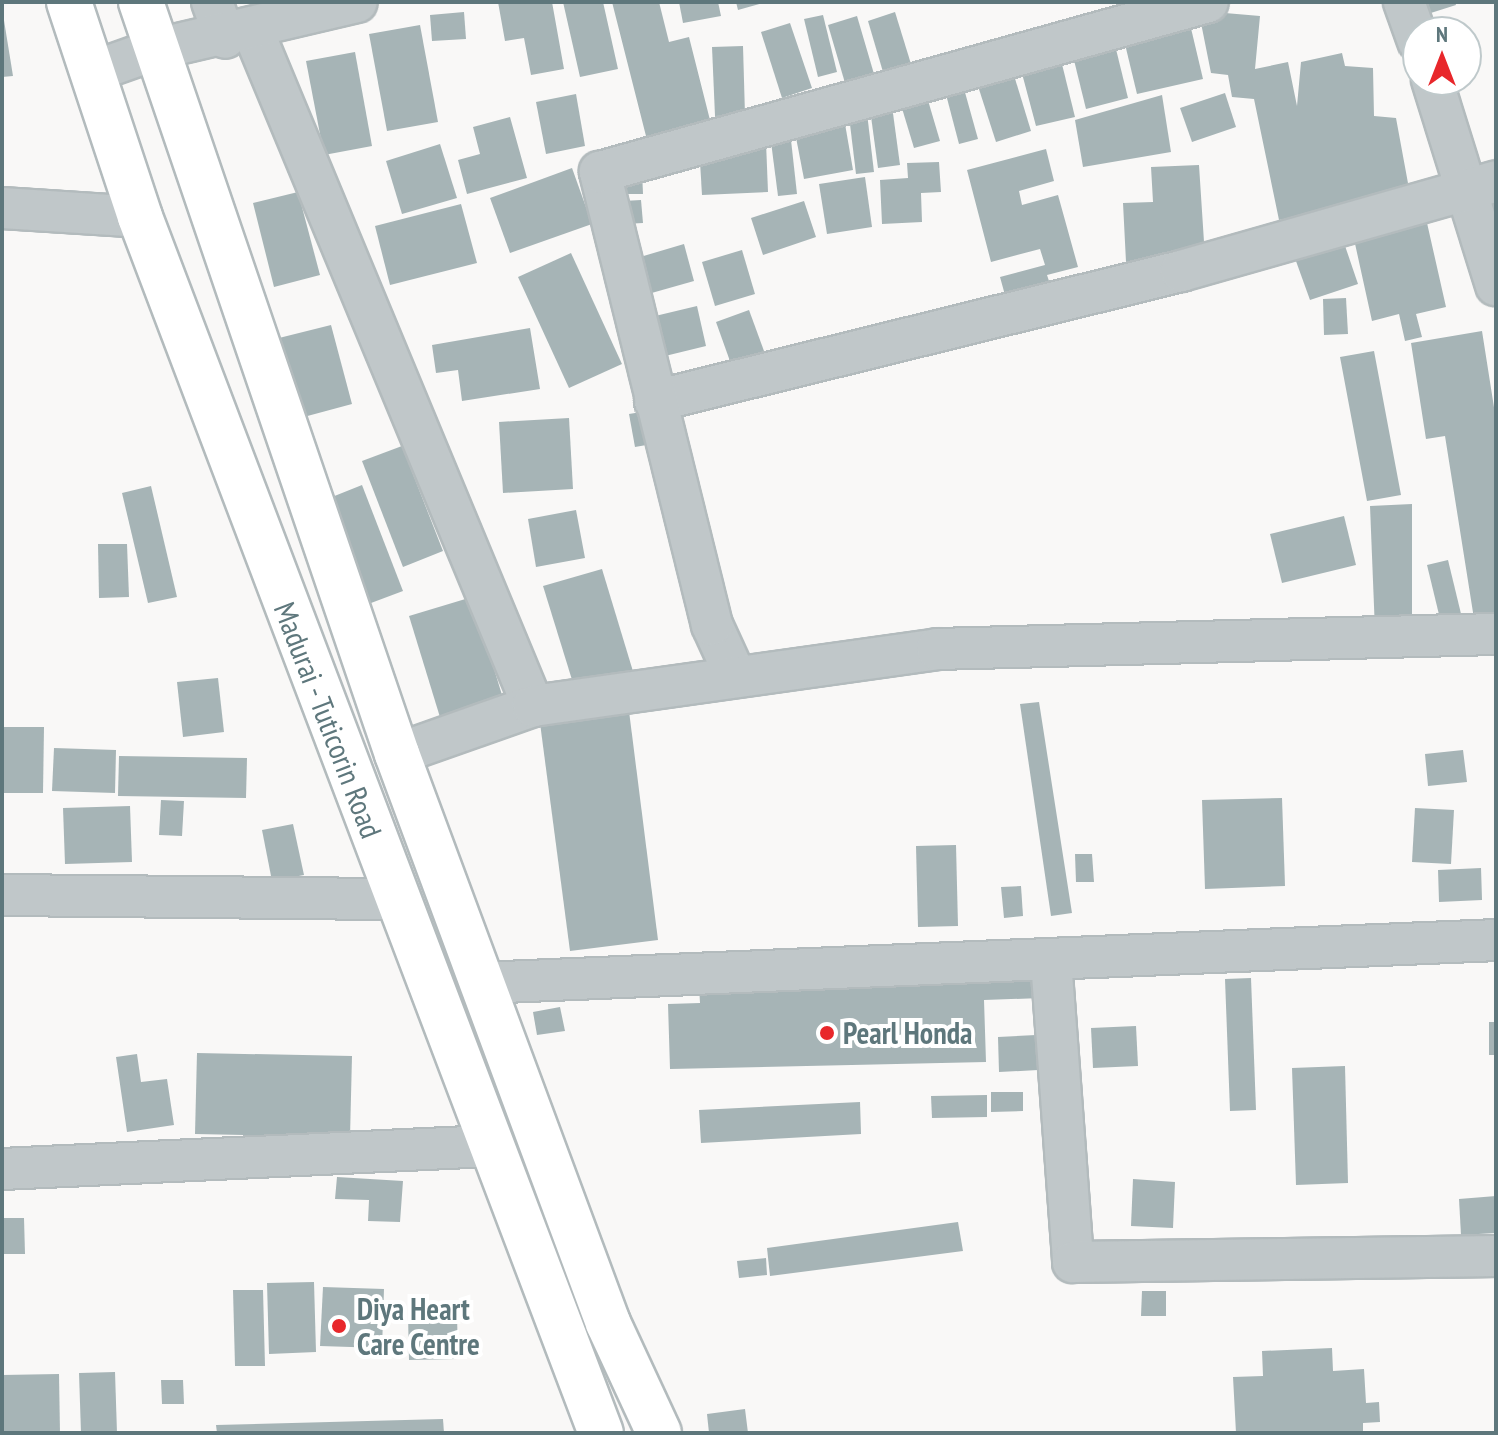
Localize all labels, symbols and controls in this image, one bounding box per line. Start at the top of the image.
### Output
north arrow [1402,16,1482,96]
text: N [1436,20,1448,48]
street label: Madurai - Tuticorin Road [266,596,390,844]
place label: Pearl Honda [843,1015,972,1051]
marker: Pearl Honda [818,1024,836,1042]
place label: Diya Heart Care Centre [357,1291,480,1362]
marker: Diya Heart Care Centre [328,1315,350,1337]

